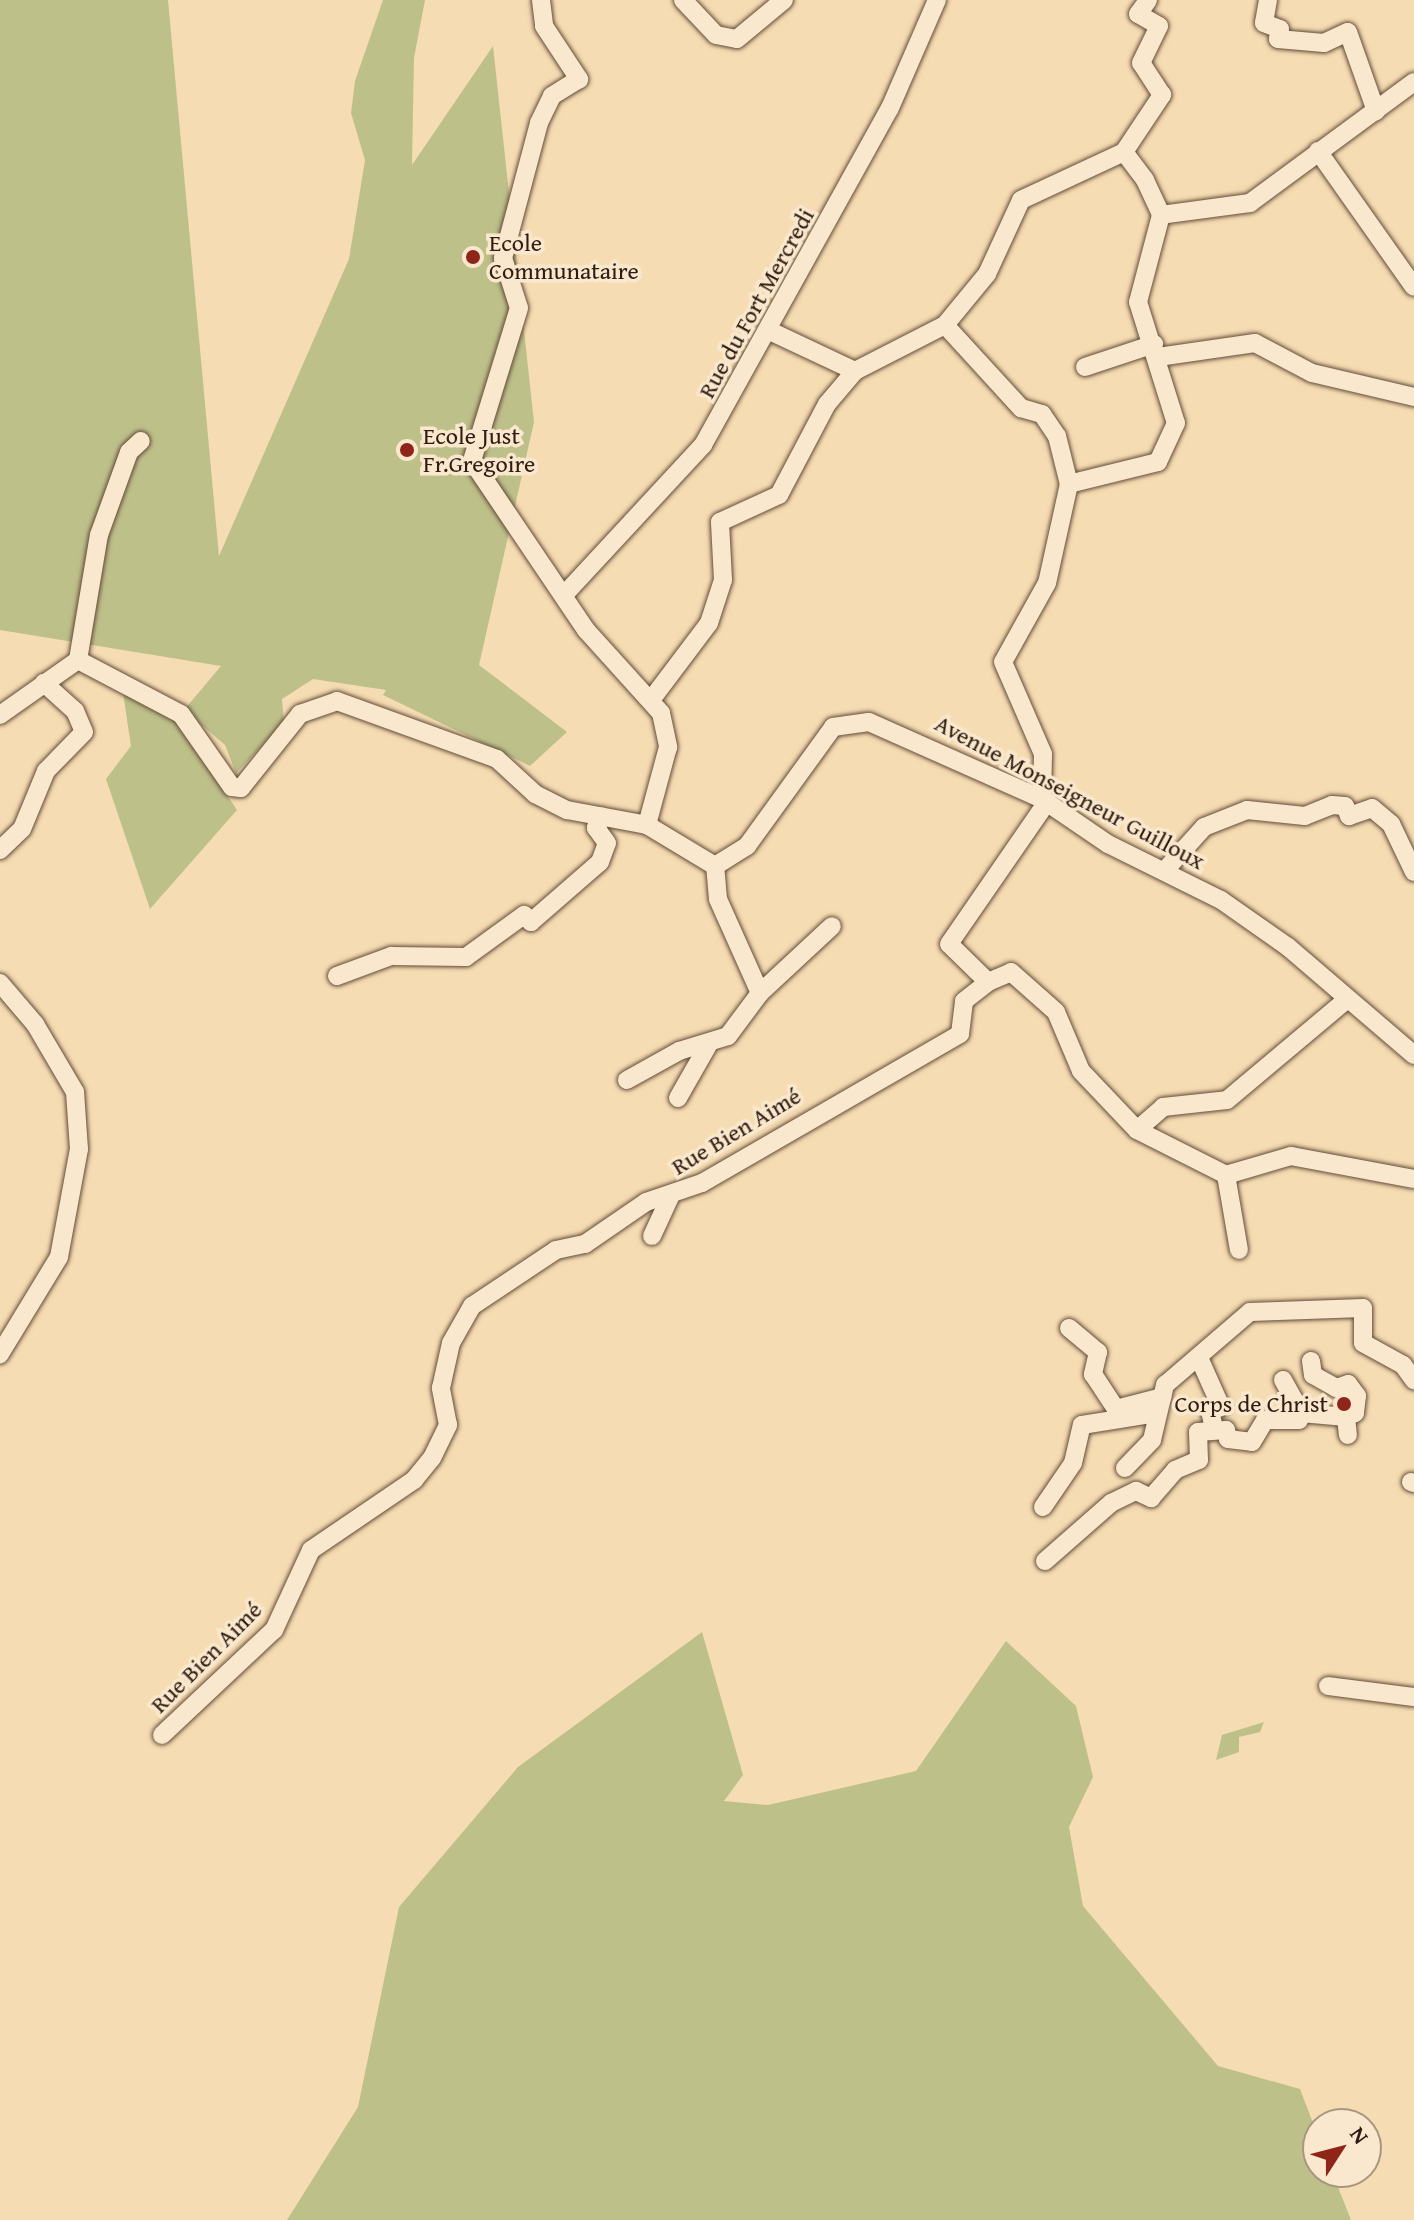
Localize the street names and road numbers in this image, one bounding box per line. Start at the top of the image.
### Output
street label: Rue du Fort Mercredi [692,203,820,403]
street label: Avenue Monseigneur Guilloux [930,708,1210,876]
street label: Rue Bien Aimé [666,1081,806,1181]
street label: Rue Bien Aimé [144,1595,268,1719]

